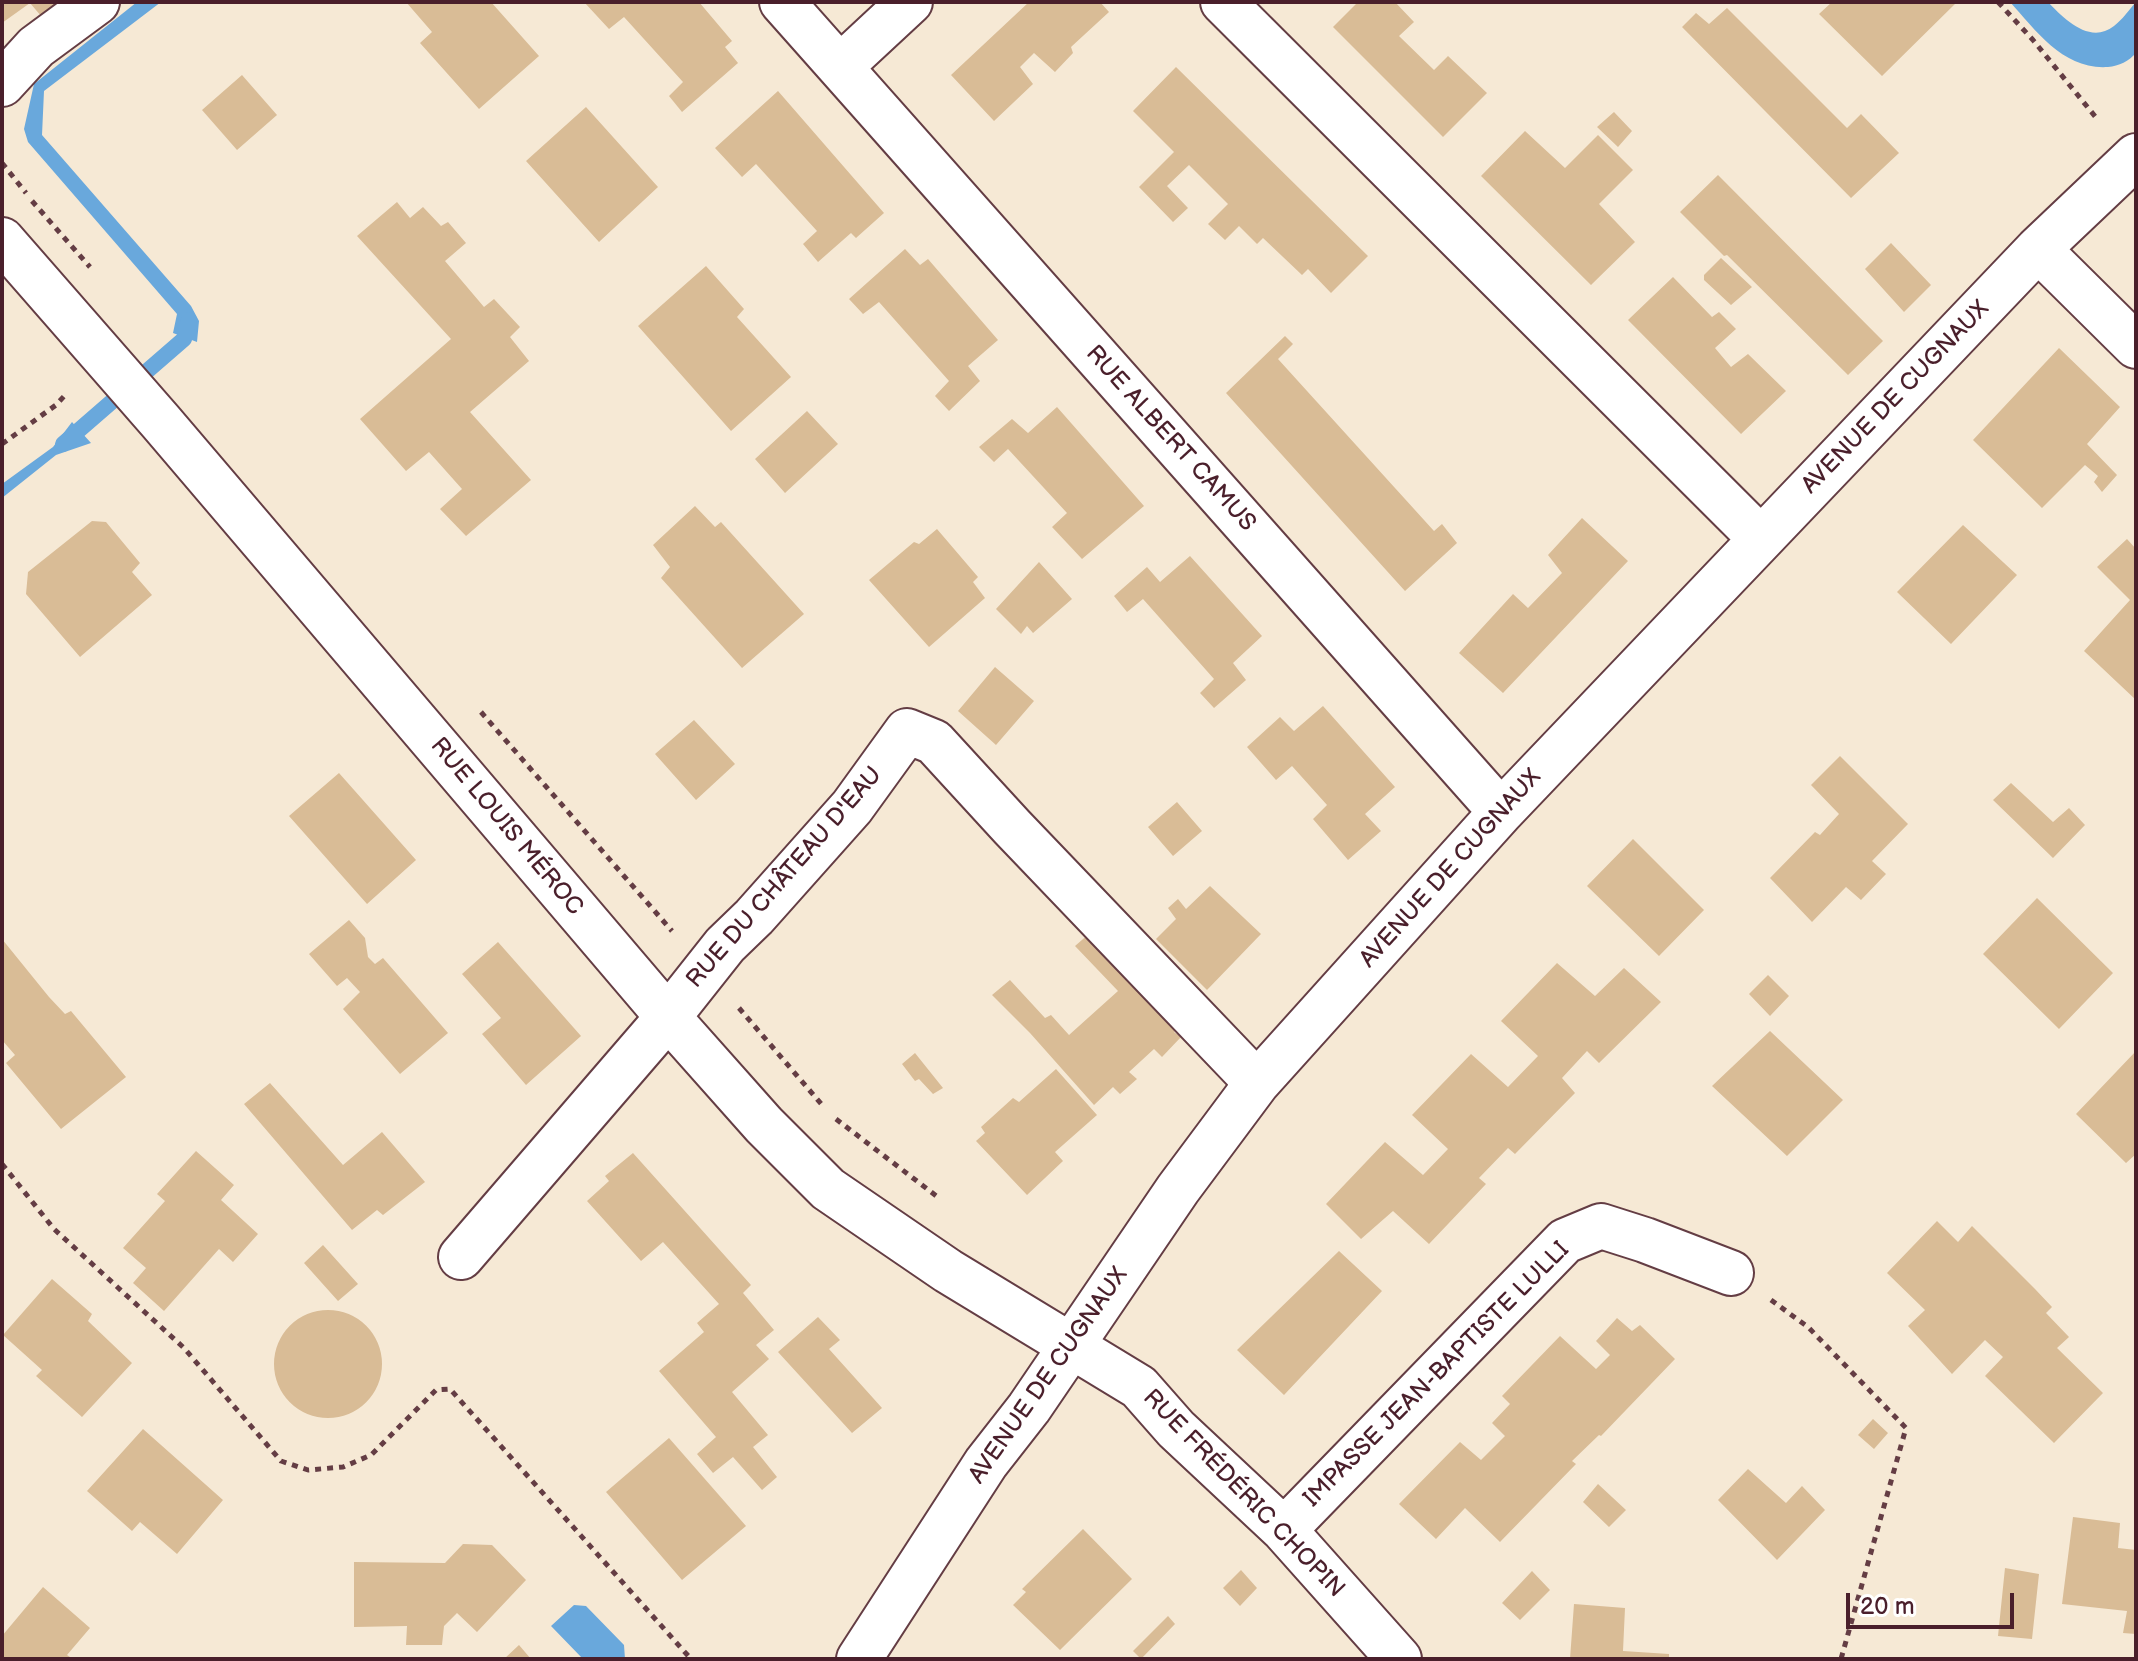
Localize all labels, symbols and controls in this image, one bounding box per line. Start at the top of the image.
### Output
street label: AVENUE DE CUGNAUX [1796,296,1996,500]
street label: RUE ALBERT CAMUS [1079,340,1261,538]
street label: RUE LOUIS MÉROC [423,733,589,921]
street label: RUE DU CHÂTEAU D'EAU [681,762,889,994]
street label: AVENUE DE CUGNAUX [1354,764,1548,974]
street label: IMPASSE JEAN-BAPTISTE LULLI [1298,1236,1576,1514]
street label: AVENUE DE CUGNAUX [964,1263,1134,1489]
street label: RUE FRÉDÉRIC CHOPIN [1136,1384,1350,1604]
scale bar [1850,1577,2018,1627]
text: 20 m [1860,1592,1915,1621]

